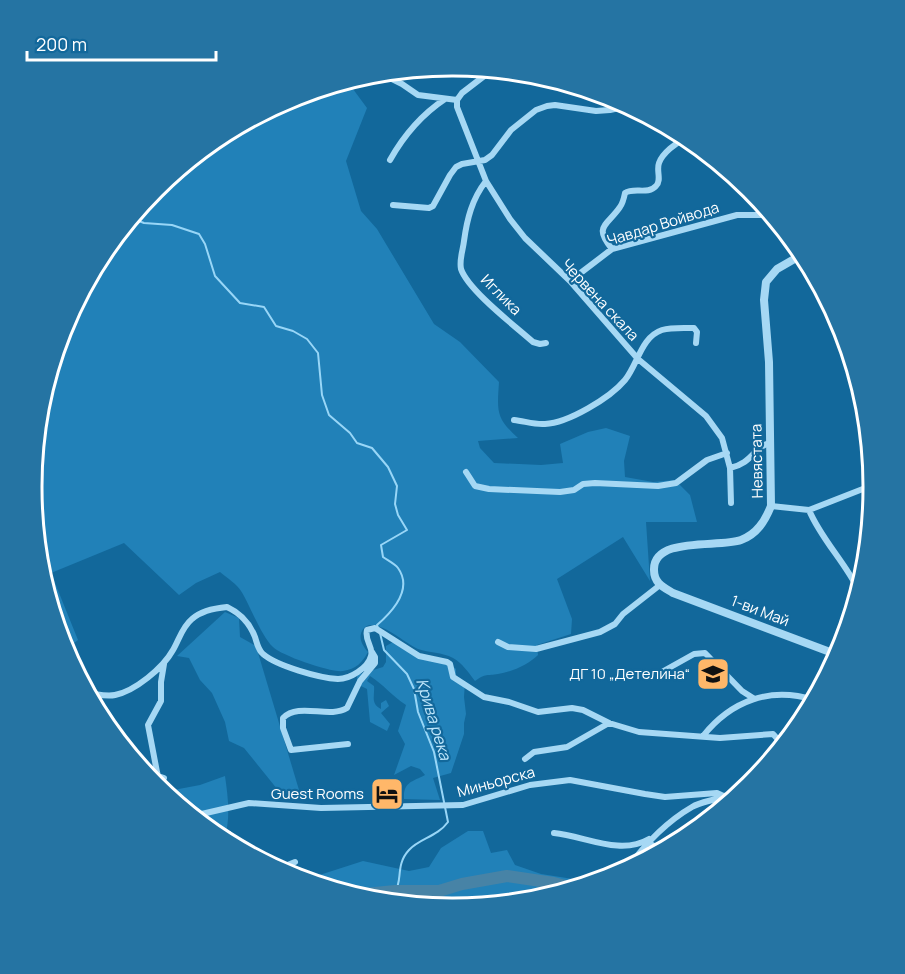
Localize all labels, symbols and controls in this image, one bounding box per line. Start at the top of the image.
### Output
scale bar [27,24,216,62]
text: 200 m [36,32,87,56]
street label: Чавдар Войвода [604,197,721,251]
street label: Червена скала [557,254,644,345]
street label: Иглика [476,270,526,320]
street label: Невястата [745,423,768,499]
street label: 1-ви Май [728,590,793,631]
school or university icon: ДГ 10 „Детелина“ [695,656,731,692]
place label: ДГ 10 „Детелина“ [569,663,690,684]
water label: Крива река [411,675,457,764]
street label: Миньорска [455,761,537,802]
hotel icon: Guest Rooms [369,776,405,812]
place label: Guest Rooms [271,783,364,804]

